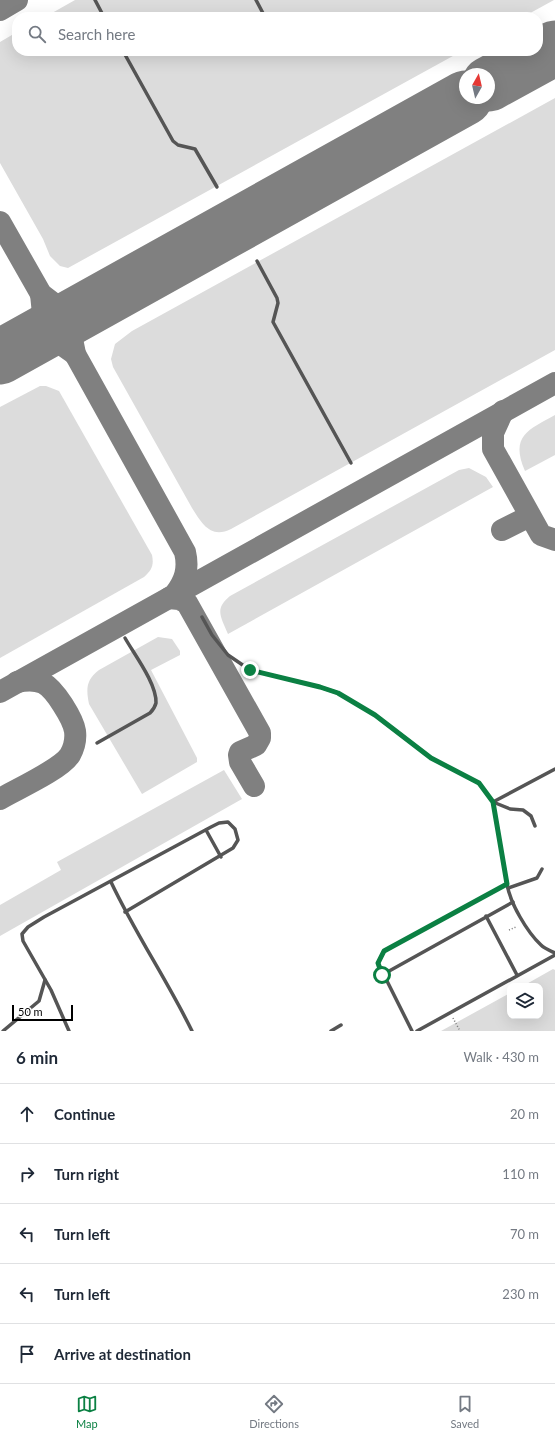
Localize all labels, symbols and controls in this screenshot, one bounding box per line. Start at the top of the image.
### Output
search box [12,12,543,56]
icon: search [26,23,48,45]
text: Search here [58,25,135,43]
north arrow [459,68,495,104]
route end [241,661,259,679]
route start [373,966,391,984]
map controls [507,983,543,1019]
button: layers [507,983,543,1019]
scale bar [12,1003,73,1022]
text: 50 m [18,1005,43,1018]
text: 6 min [16,1047,58,1068]
text: Walk · 430 m [463,1049,539,1065]
icon: ahead [16,1103,38,1125]
text: Continue [54,1105,115,1123]
text: 20 m [510,1106,539,1122]
icon: right [16,1163,38,1185]
text: Turn right [54,1165,119,1183]
text: 110 m [502,1166,539,1182]
icon: left [16,1223,38,1245]
text: Turn left [54,1225,110,1243]
text: 70 m [510,1226,539,1242]
icon: left [16,1283,38,1305]
text: Turn left [54,1285,110,1303]
text: 230 m [502,1286,539,1302]
icon: arrive [16,1343,38,1365]
text: Arrive at destination [54,1345,191,1363]
tab: Map [76,1393,98,1430]
tab: Directions [249,1393,299,1430]
tab: Saved [450,1393,479,1430]

